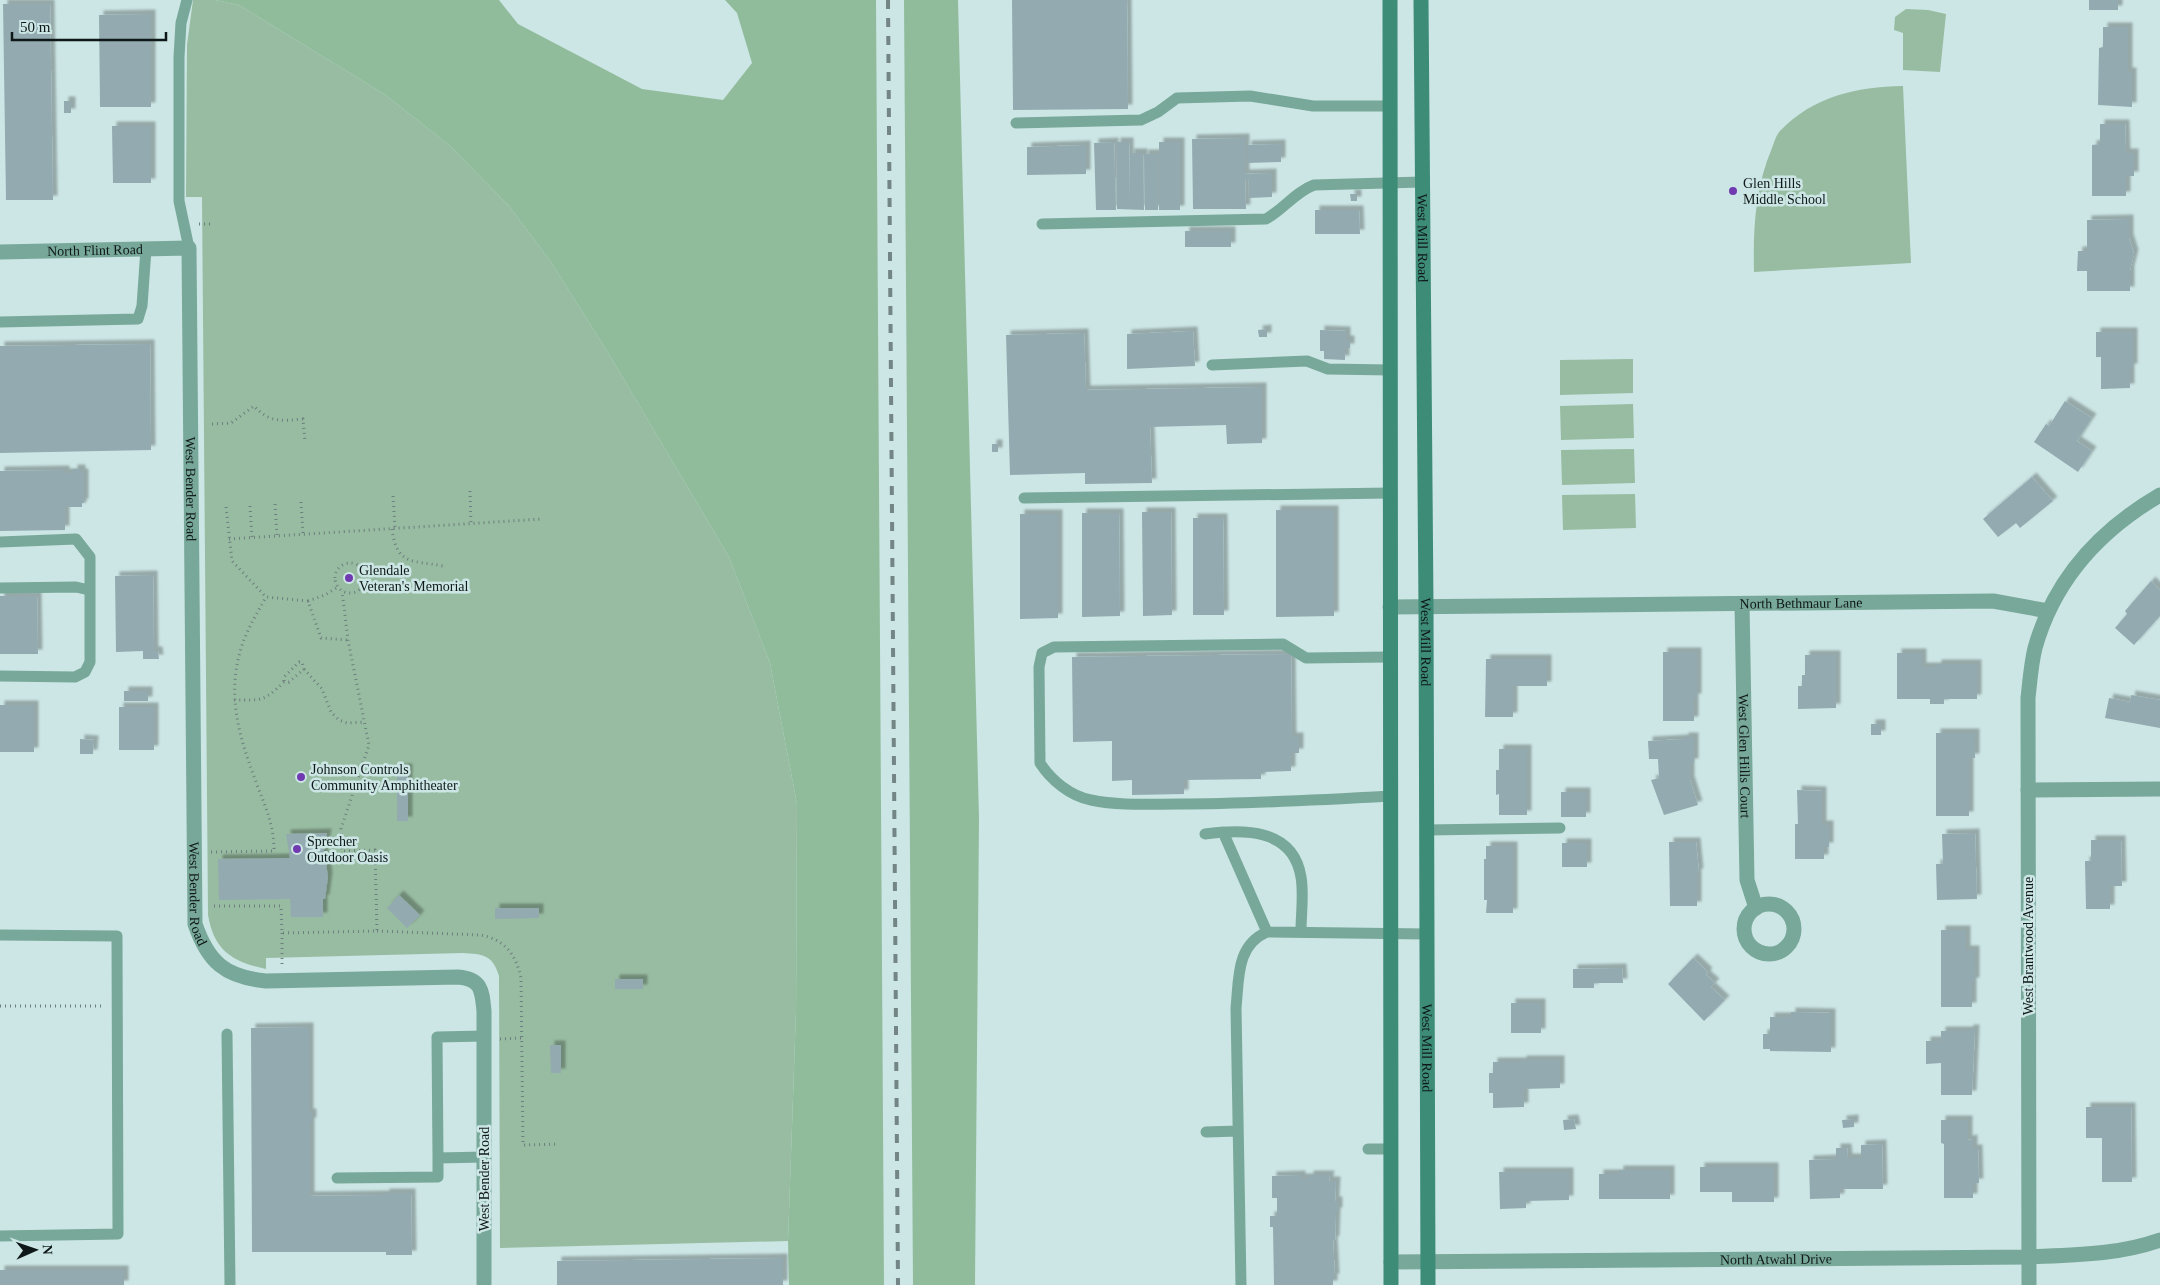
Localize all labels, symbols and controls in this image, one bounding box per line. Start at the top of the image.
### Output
scale bar [12,10,166,42]
text: 50 m [20,19,51,35]
place label: Glen Hills Middle School [1743,176,1826,207]
marker: Glen Hills Middle School [1727,185,1739,197]
street label: West Mill Road [1415,194,1431,282]
street label: North Flint Road [47,241,143,259]
street label: West Bender Road [183,437,199,541]
place label: Glendale Veteran's Memorial [359,563,469,594]
marker: Glendale Veteran's Memorial [343,572,355,584]
street label: North Bethmaur Lane [1739,595,1863,611]
street label: West Mill Road [1418,598,1434,686]
street label: West Glen Hills Court [1736,694,1753,818]
place label: Johnson Controls Community Amphitheater [311,762,458,793]
marker: Johnson Controls Community Amphitheater [295,771,307,783]
place label: Sprecher Outdoor Oasis [307,834,388,865]
street label: West Bender Road [187,842,210,948]
marker: Sprecher Outdoor Oasis [291,843,303,855]
street label: West Brantwood Avenue [2021,877,2036,1015]
street label: West Mill Road [1420,1004,1435,1092]
street label: West Bender Road [477,1127,492,1231]
north arrow [10,1225,60,1275]
text: N [40,1244,55,1255]
street label: North Atwahl Drive [1720,1251,1832,1267]

